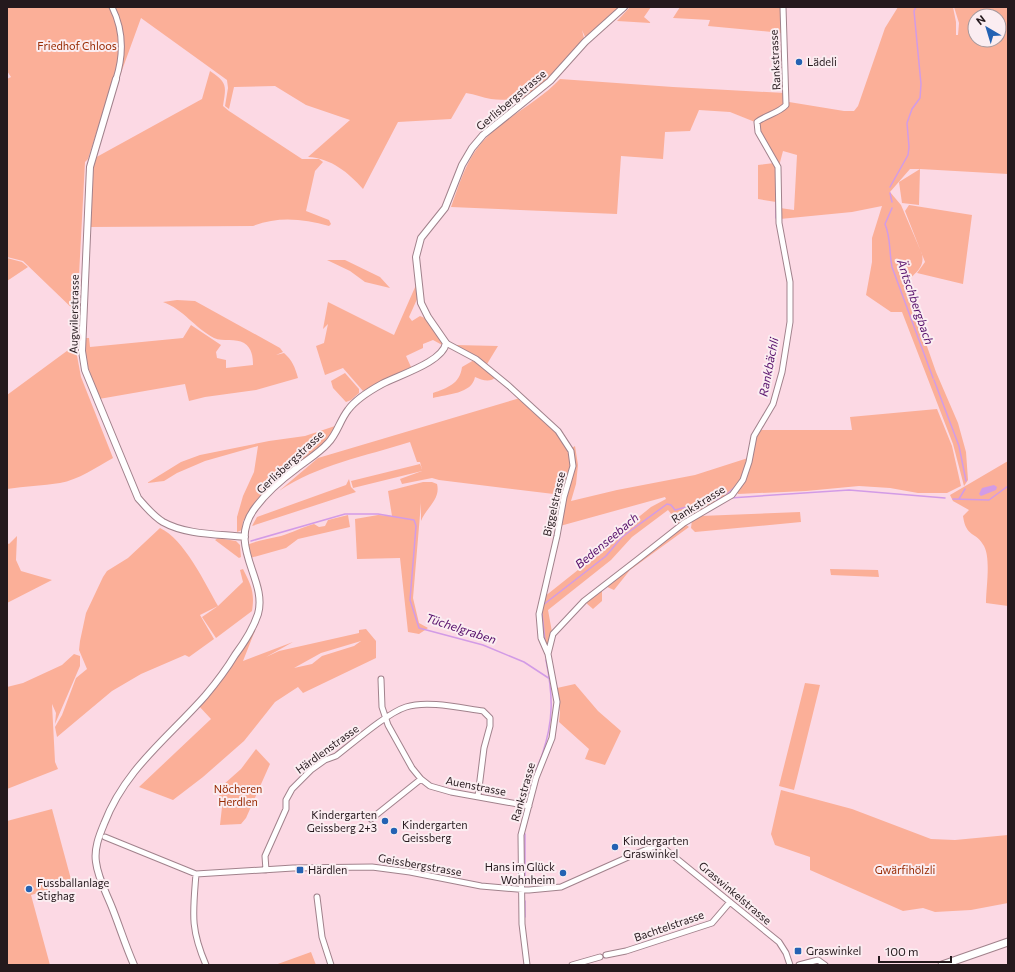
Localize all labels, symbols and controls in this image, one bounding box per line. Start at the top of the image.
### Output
north arrow [967,8,1007,48]
text: N [973,12,988,27]
street label: Rankstrasse [766,29,783,91]
park label: Friedhof Chloos [37,39,117,52]
place label: Lädeli [807,55,837,68]
marker: Lädeli [794,57,804,67]
street label: Gerlisbergstrasse [473,67,548,133]
water label: Äntschbergbach [894,256,937,346]
street label: Augwilerstrasse [66,274,81,354]
water label: Rankbächli [755,335,781,398]
street label: Gerlisbergstrasse [253,427,326,496]
street label: Biggelstrasse [540,470,567,537]
street label: Rankstrasse [669,482,727,525]
water label: Bedenseebach [572,510,641,571]
water label: Tüchelgraben [424,610,498,646]
street label: Härdlenstrasse [293,721,361,776]
street label: Rankstrasse [508,761,537,823]
street label: Auenstrasse [445,773,507,798]
park label: Nöcheren Herdlen [214,782,262,808]
place label: Kindergarten Geissberg 2+3 [307,808,377,834]
marker: Kindergarten Geissberg 2+3 [380,816,390,826]
place label: Kindergarten Geissberg [402,818,468,844]
marker: Kindergarten Geissberg [389,826,399,836]
place label: Kindergarten Graswinkel [623,834,689,860]
marker: Kindergarten Graswinkel [610,842,620,852]
street label: Geissbergstrasse [377,851,463,878]
street label: Graswinkelstrasse [696,859,774,927]
place label: Hans im Glück Wohnheim [485,860,555,886]
place label: Härdlen [308,863,347,876]
park label: Gwärfihölzli [875,863,935,876]
marker: Härdlen [295,865,305,875]
marker: Hans im Glück Wohnheim [558,868,568,878]
place label: Fussballanlage Stighag [37,876,110,902]
marker: Fussballanlage Stighag [24,884,34,894]
street label: Bachtelstrasse [632,907,706,944]
scale bar [879,938,951,964]
place label: Graswinkel [806,944,861,957]
text: 100 m [885,944,919,958]
marker: Graswinkel [793,946,803,956]

